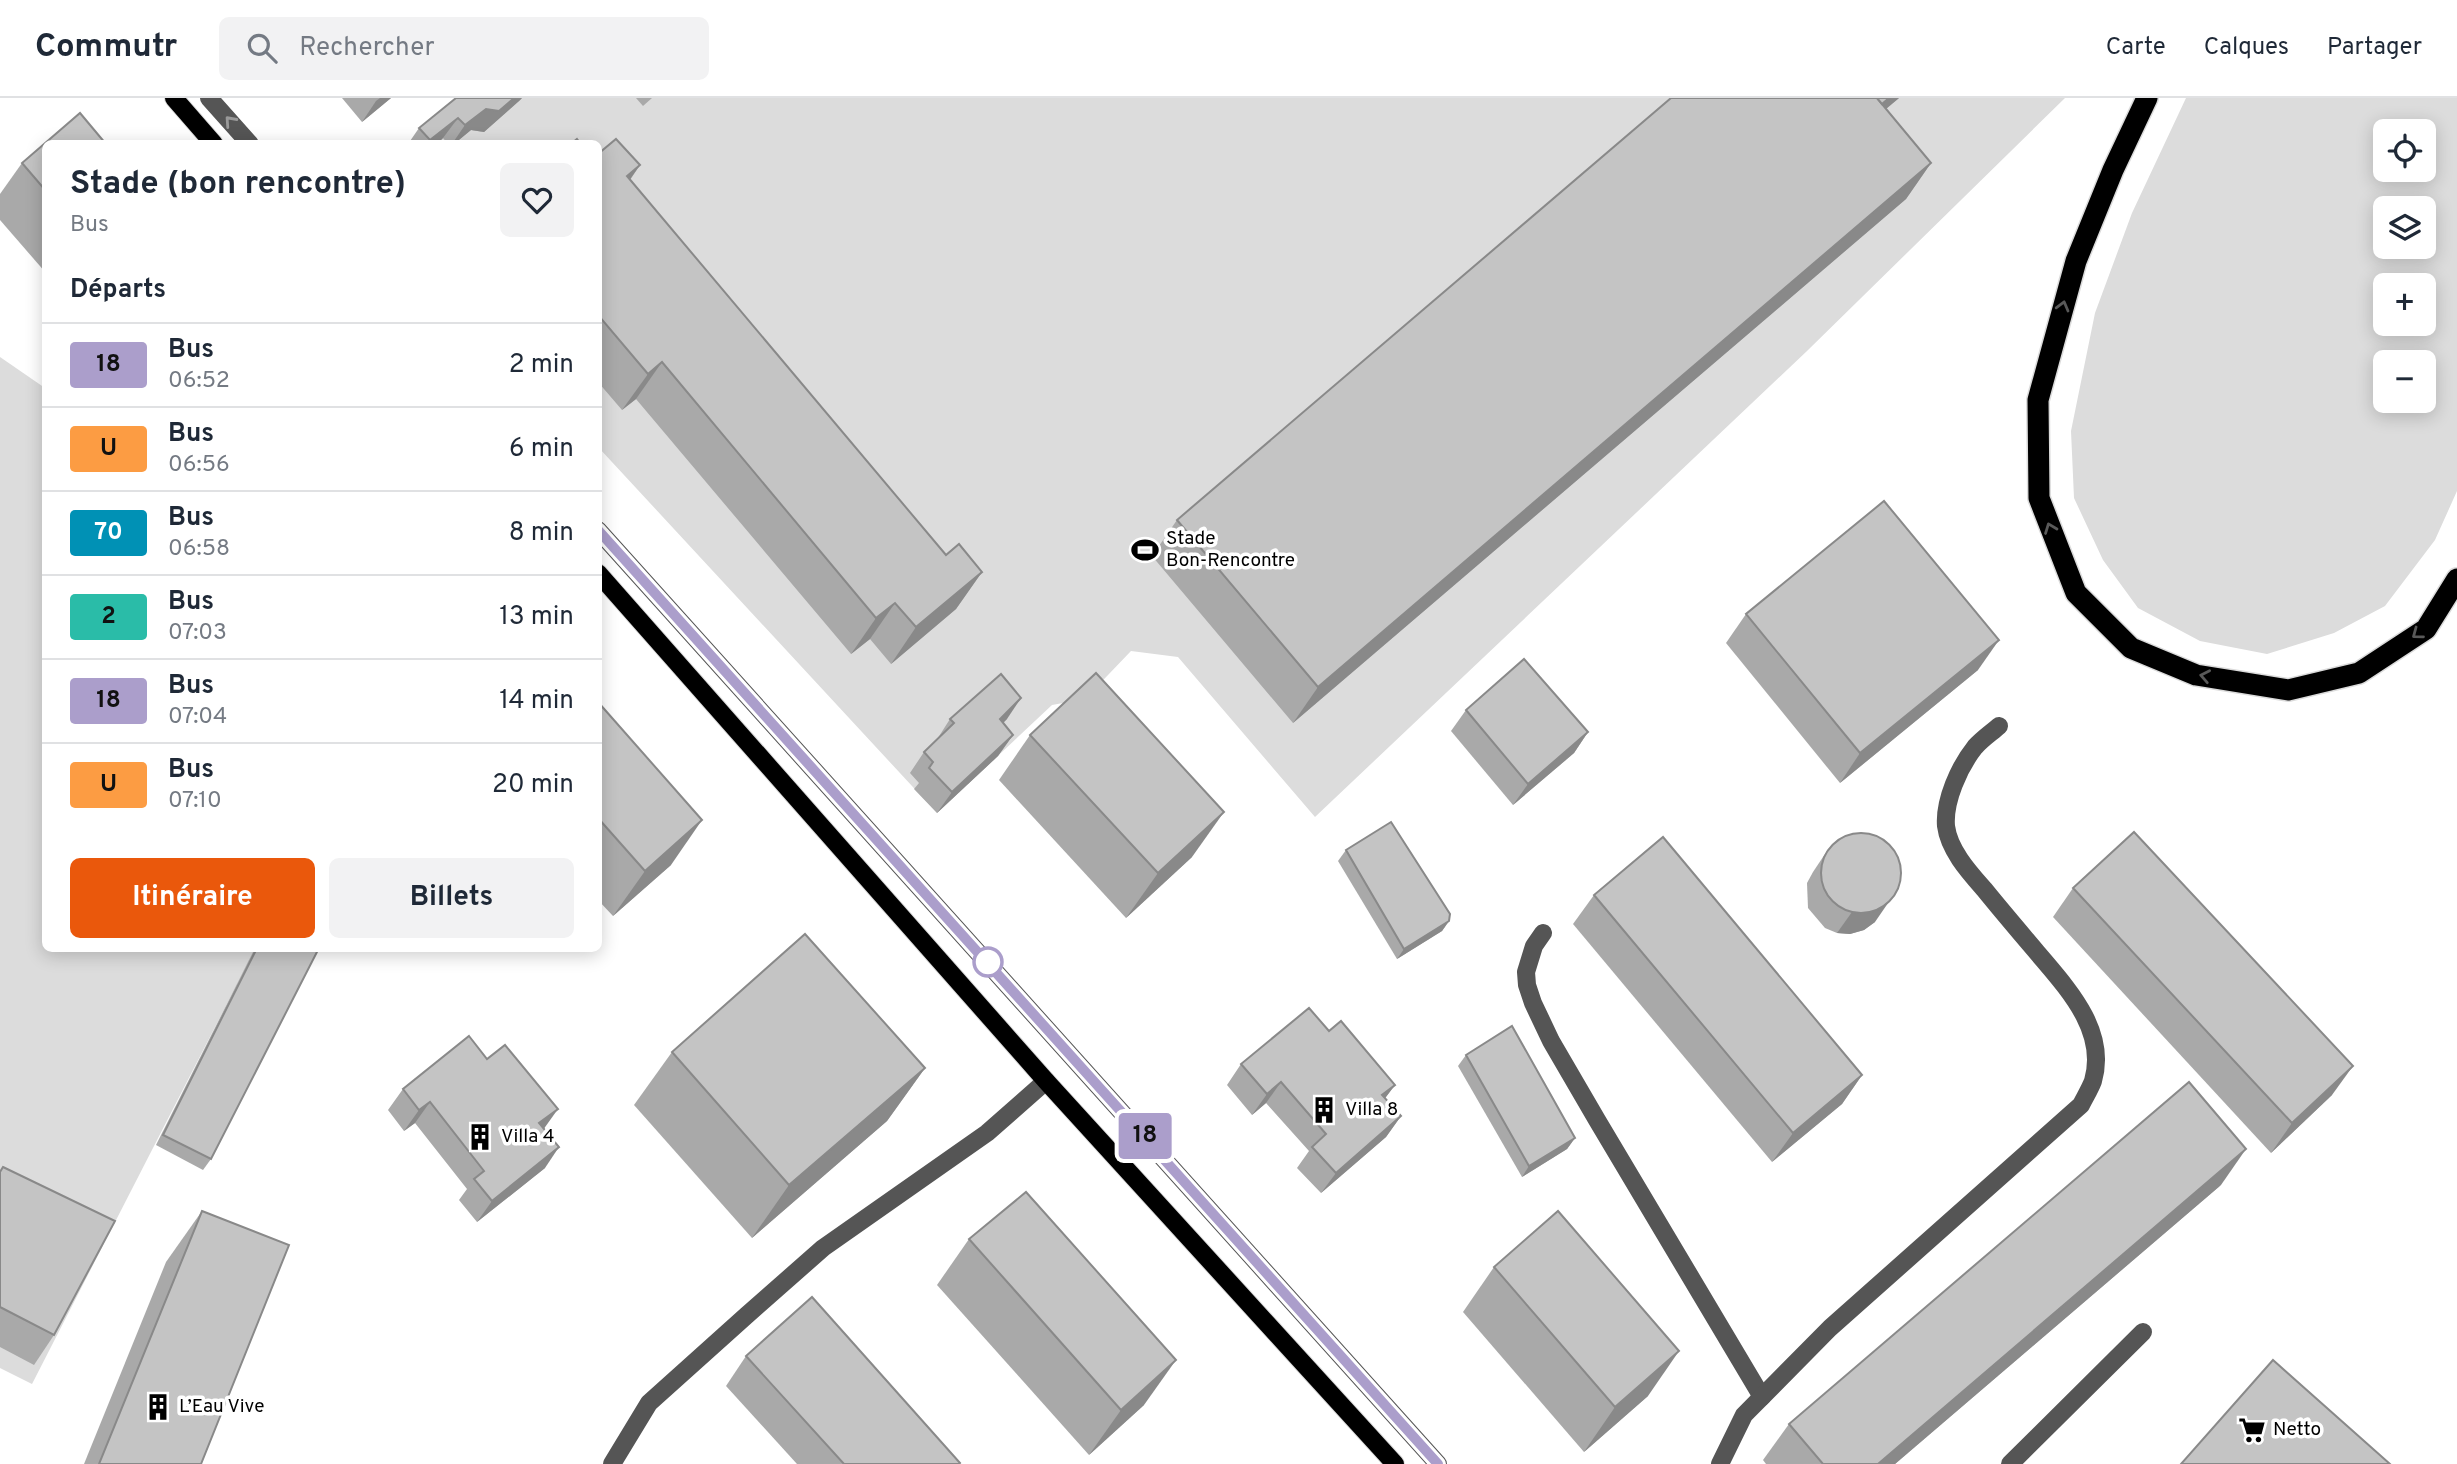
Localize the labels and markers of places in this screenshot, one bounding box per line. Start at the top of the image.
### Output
place label: Stade Bon-Rencontre [1166,527,1295,573]
sports icon: Stade Bon-Rencontre [1130,535,1160,565]
unlabelled marker [973,947,1003,977]
building icon: Villa 8 [1309,1095,1339,1125]
place label: Villa 8 [1345,1098,1398,1122]
building icon: Villa 4 [465,1122,495,1152]
place label: Villa 4 [501,1125,554,1149]
building icon: L’Eau Vive [143,1392,173,1422]
place label: L’Eau Vive [179,1395,264,1419]
supermarket icon: Netto [2237,1415,2267,1445]
place label: Netto [2273,1418,2321,1442]

